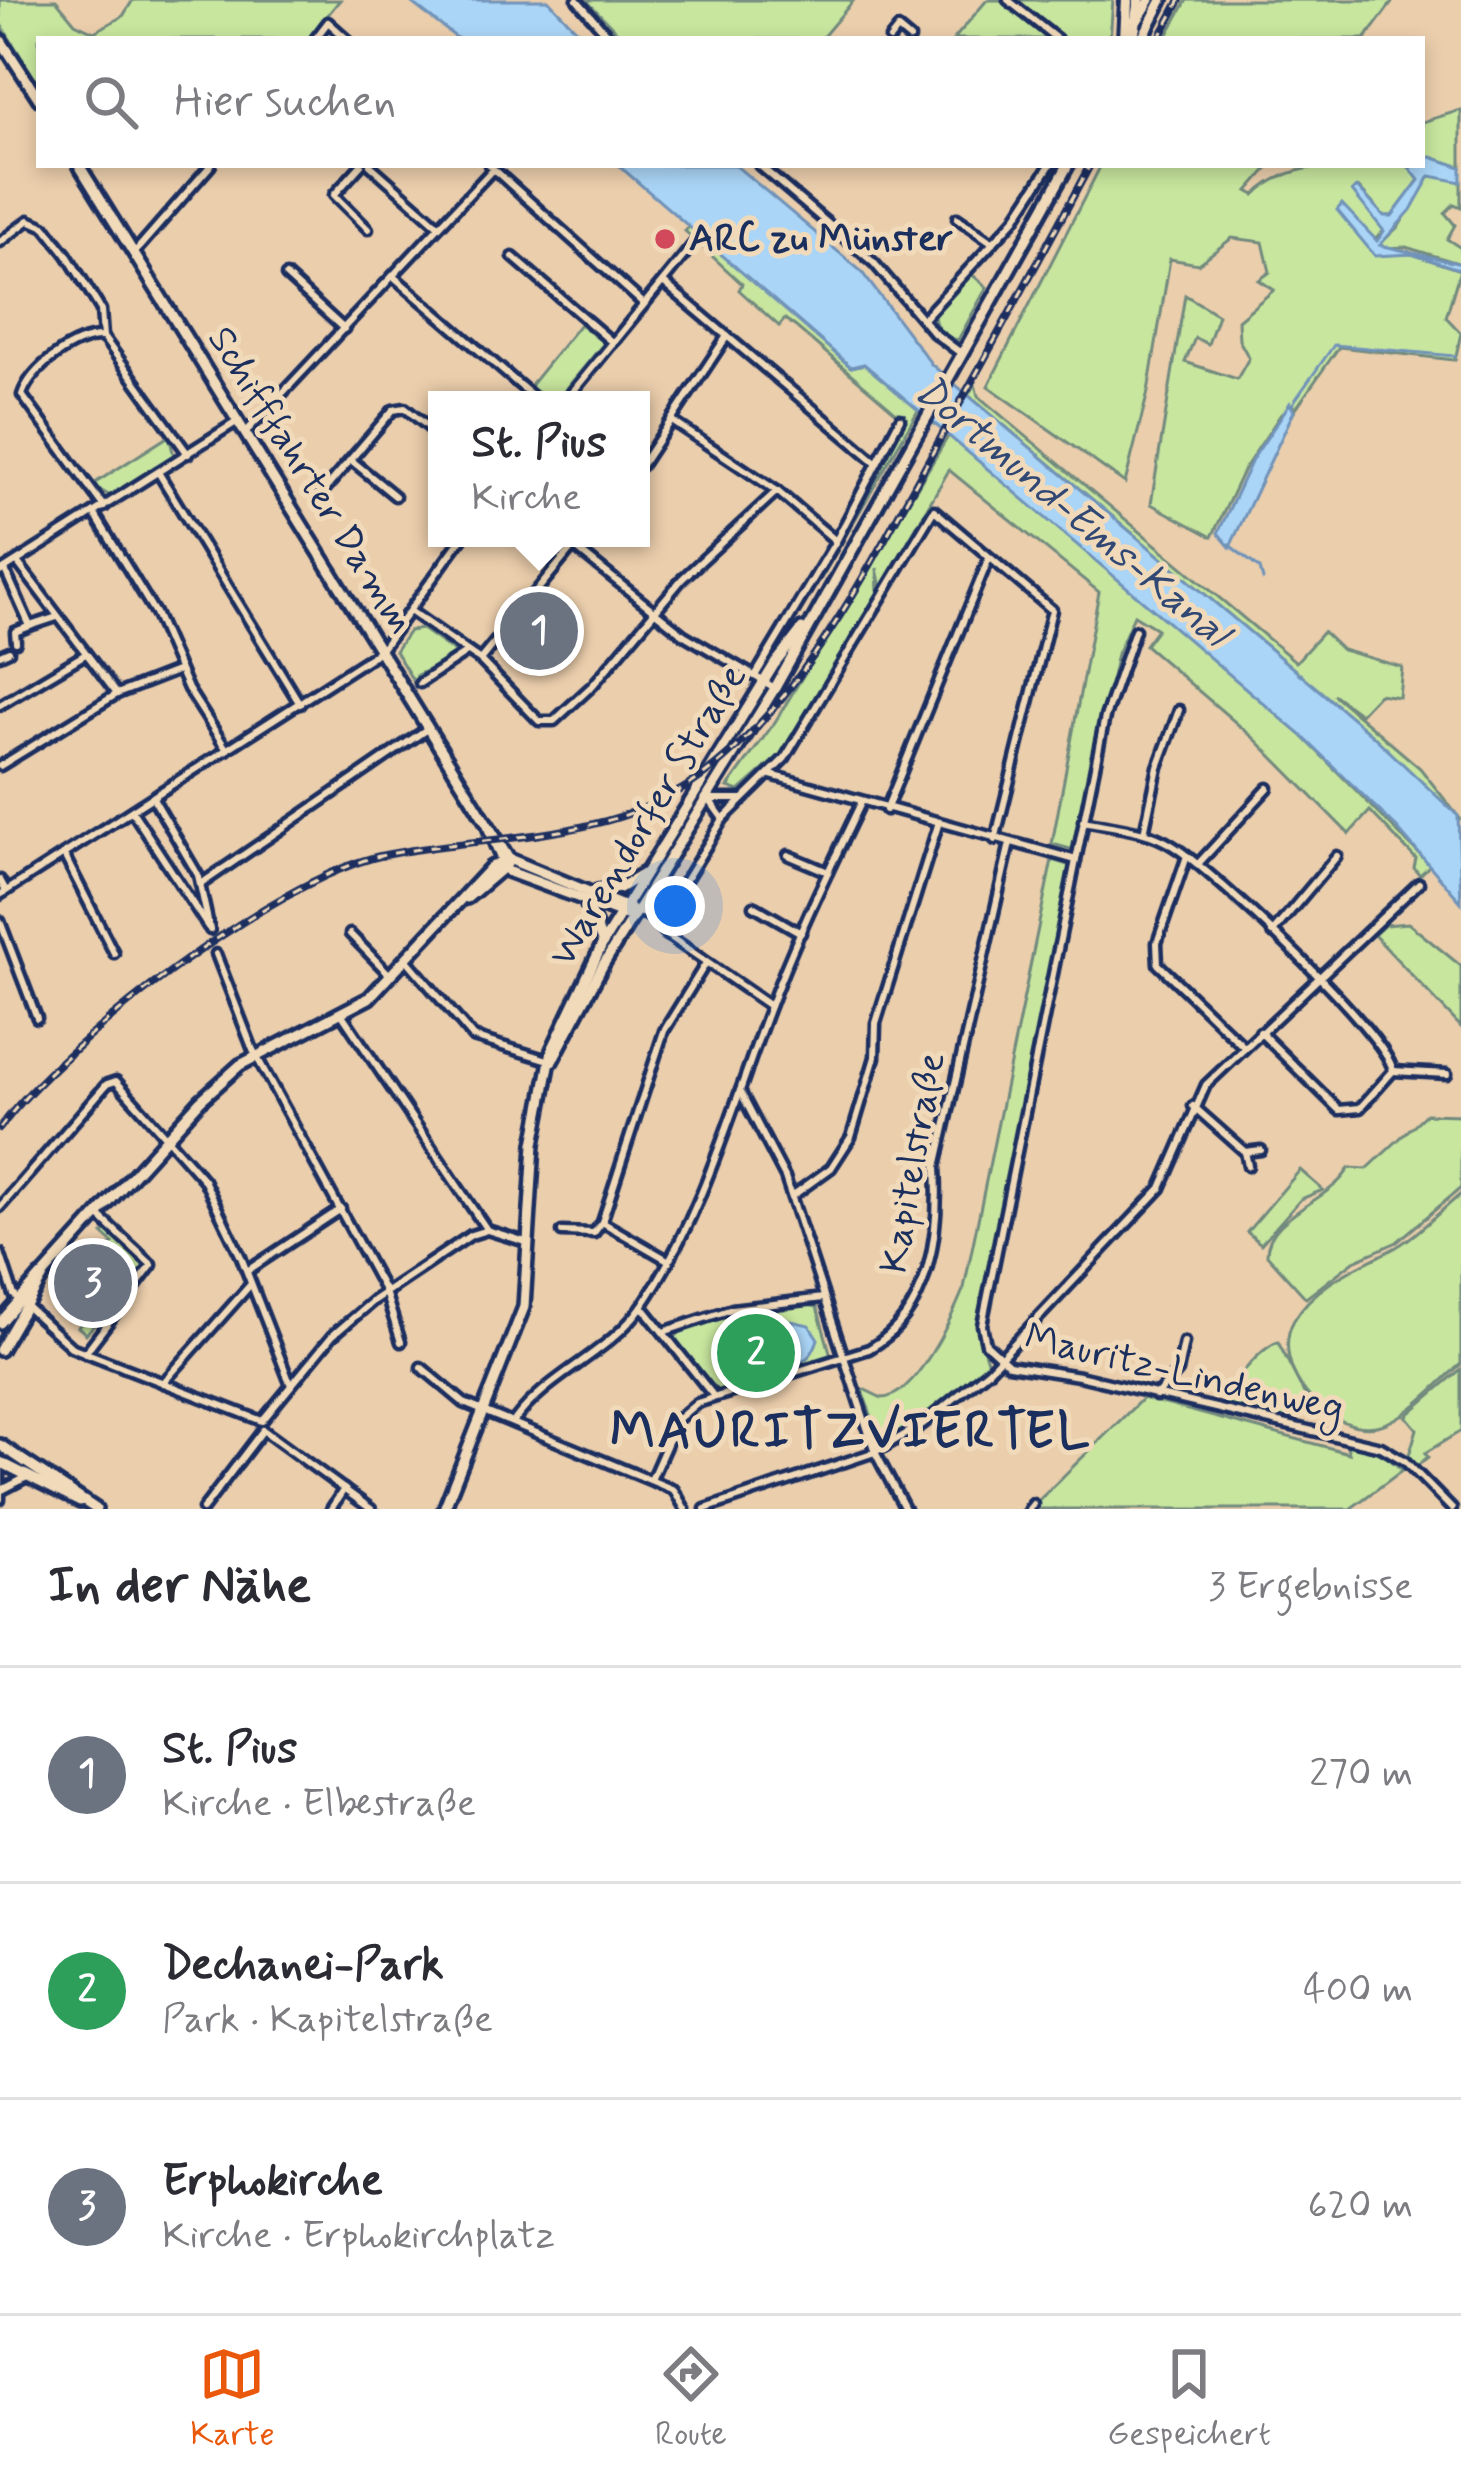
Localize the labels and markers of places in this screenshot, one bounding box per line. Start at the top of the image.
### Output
place label: ARC zu Münster [689,214,953,265]
marker: ARC zu Münster [652,226,678,252]
pin: 1 [500,586,578,676]
pin: 3 [54,1238,132,1328]
pin: 2 [717,1308,795,1398]

